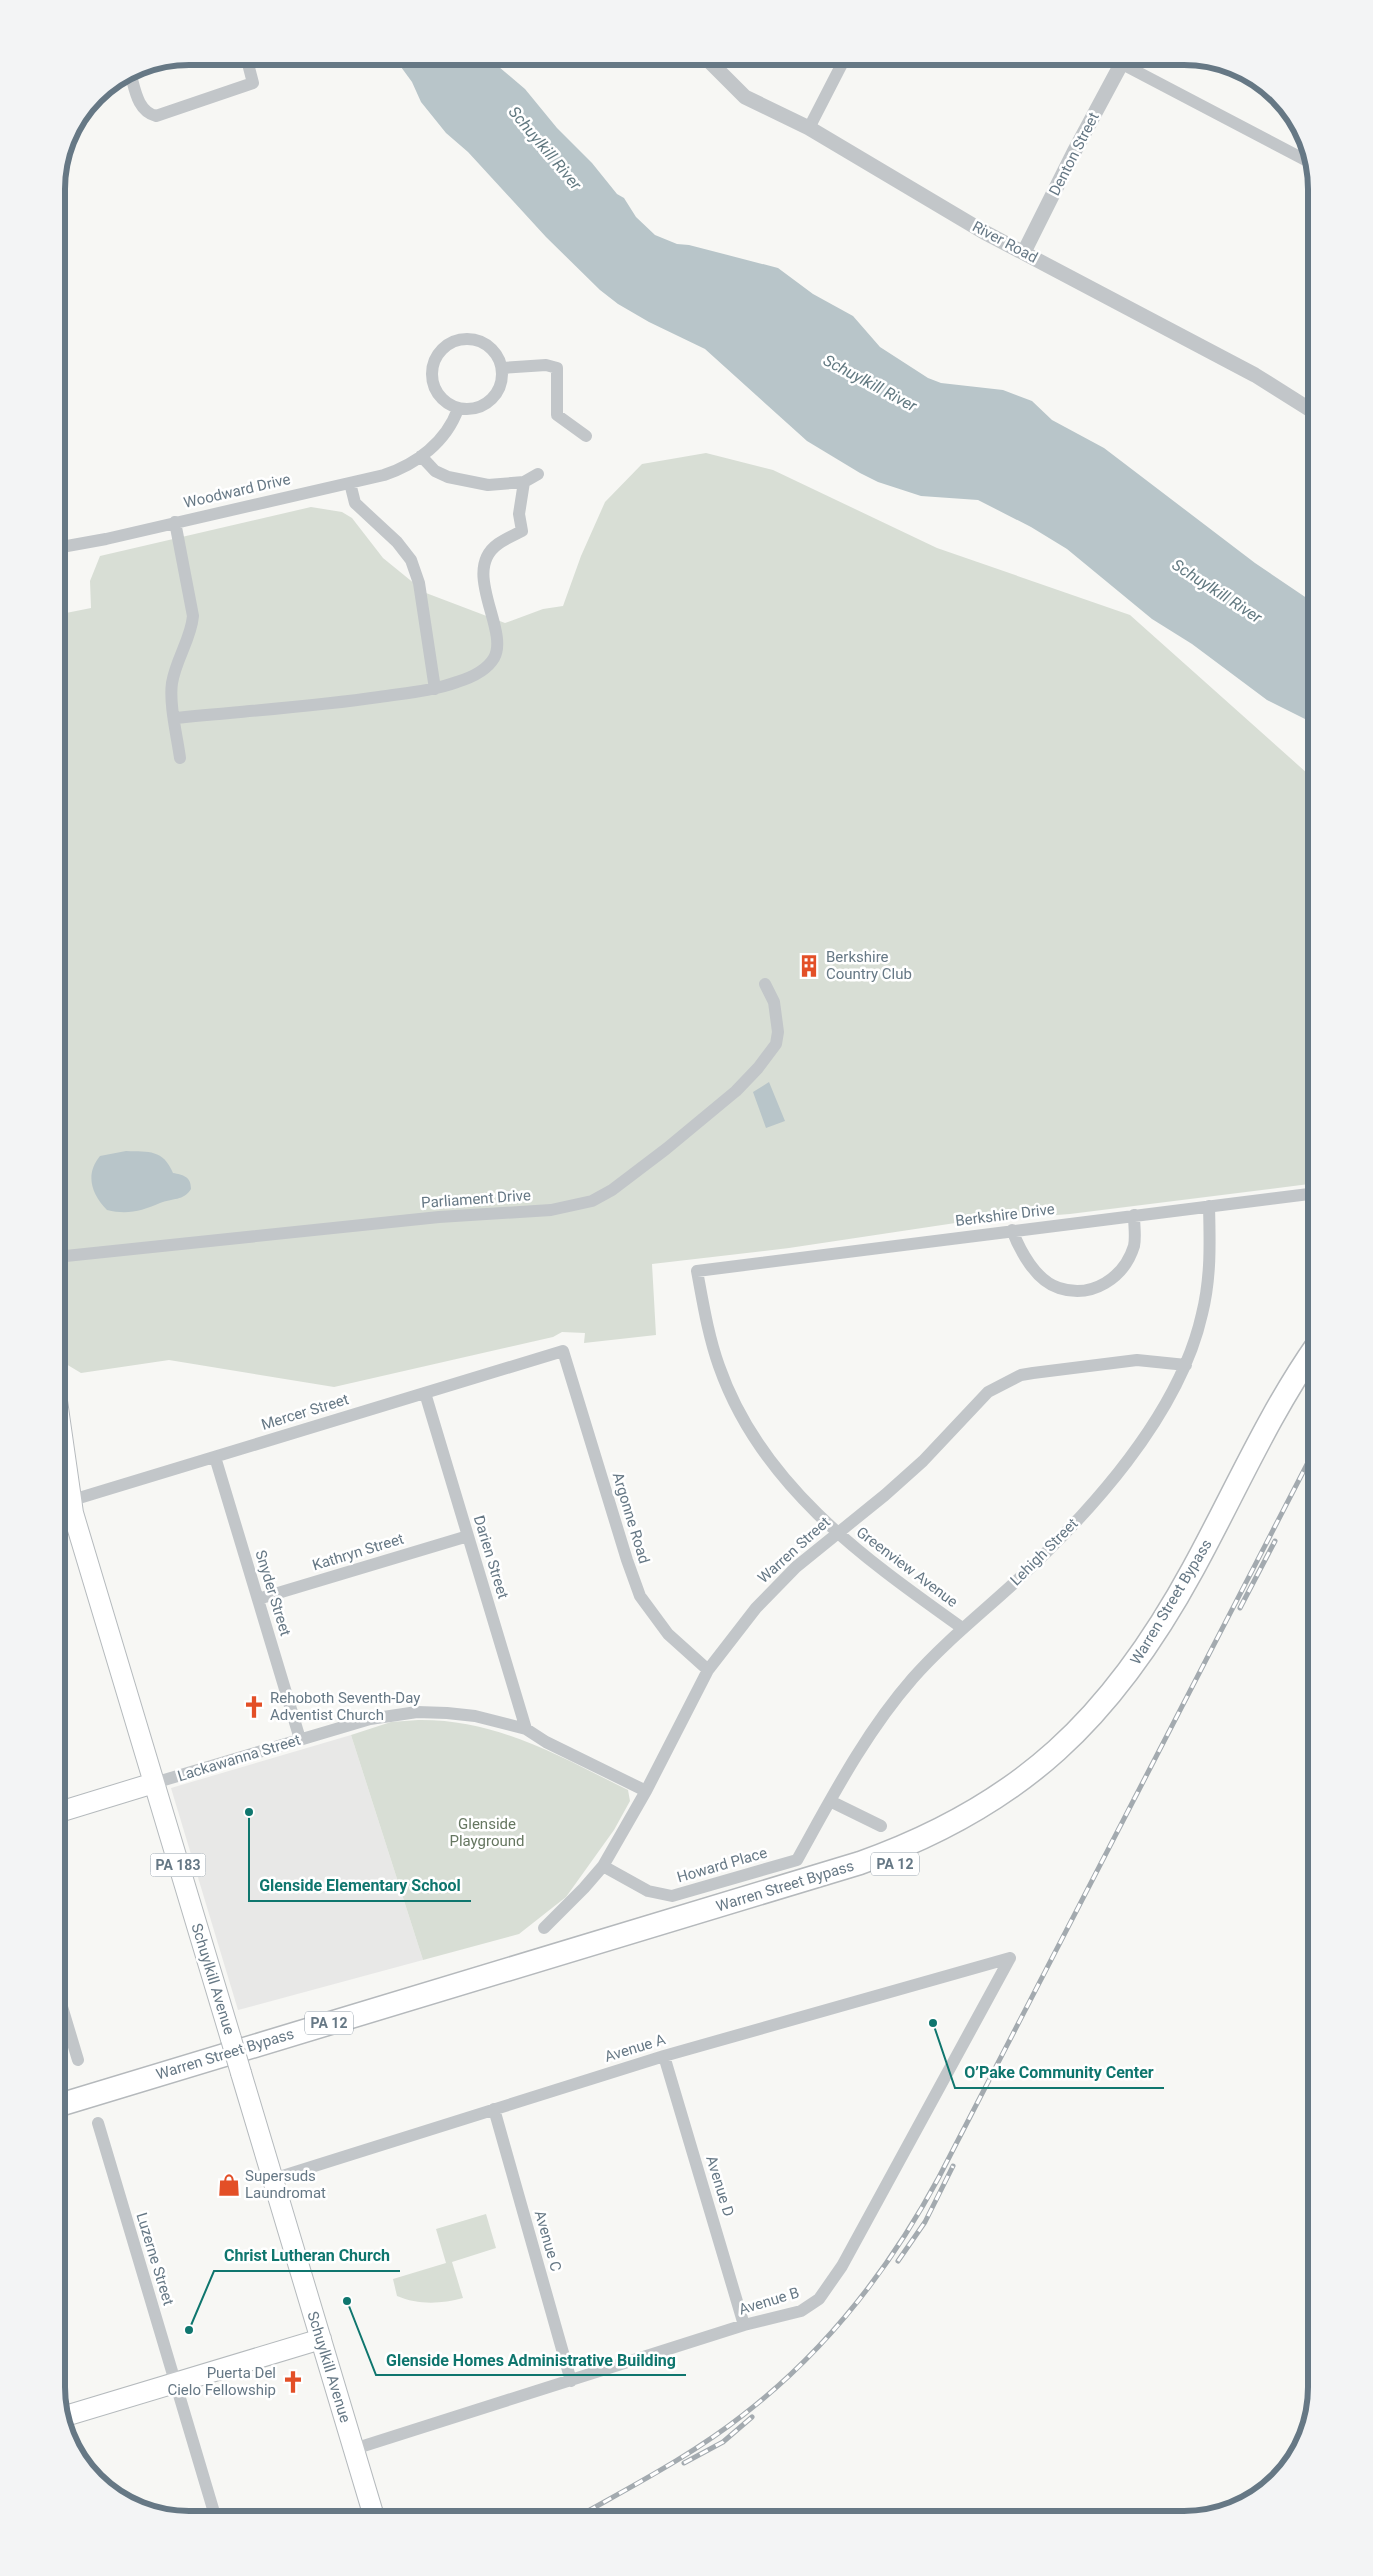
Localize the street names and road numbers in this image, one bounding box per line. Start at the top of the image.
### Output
street label: Denton Street [1045,109,1103,199]
street label: River Road [969,217,1041,267]
street label: Woodward Drive [182,470,292,512]
street label: Parliament Drive [421,1186,531,1212]
street label: Berkshire Drive [954,1200,1056,1230]
street label: Mercer Street [259,1390,351,1434]
street label: Argonne Road [609,1470,653,1566]
street label: Darien Street [470,1513,512,1601]
street label: Warren Street [754,1513,834,1587]
street label: Lehigh Street [1007,1514,1082,1589]
street label: Greenview Avenue [853,1523,961,1611]
street label: Kathryn Street [310,1530,406,1574]
street label: Warren Street Bypass [1126,1536,1216,1668]
street label: Snyder Street [251,1548,295,1638]
street label: Lackawanna Street [175,1731,303,1785]
street label: Howard Place [675,1844,769,1886]
road number: PA 12 [871,1852,919,1876]
road number: PA 183 [150,1854,206,1876]
street label: Warren Street Bypass [714,1856,856,1916]
street label: Schuylkill Avenue [188,1921,238,2037]
road number: PA 12 [305,2012,353,2035]
street label: Warren Street Bypass [154,2024,296,2084]
street label: Avenue A [602,2030,668,2066]
street label: Avenue D [702,2153,738,2219]
street label: Avenue C [531,2208,565,2274]
street label: Luzerne Street [132,2211,178,2308]
street label: Avenue B [737,2283,801,2319]
street label: Schuylkill Avenue [304,2309,354,2425]

